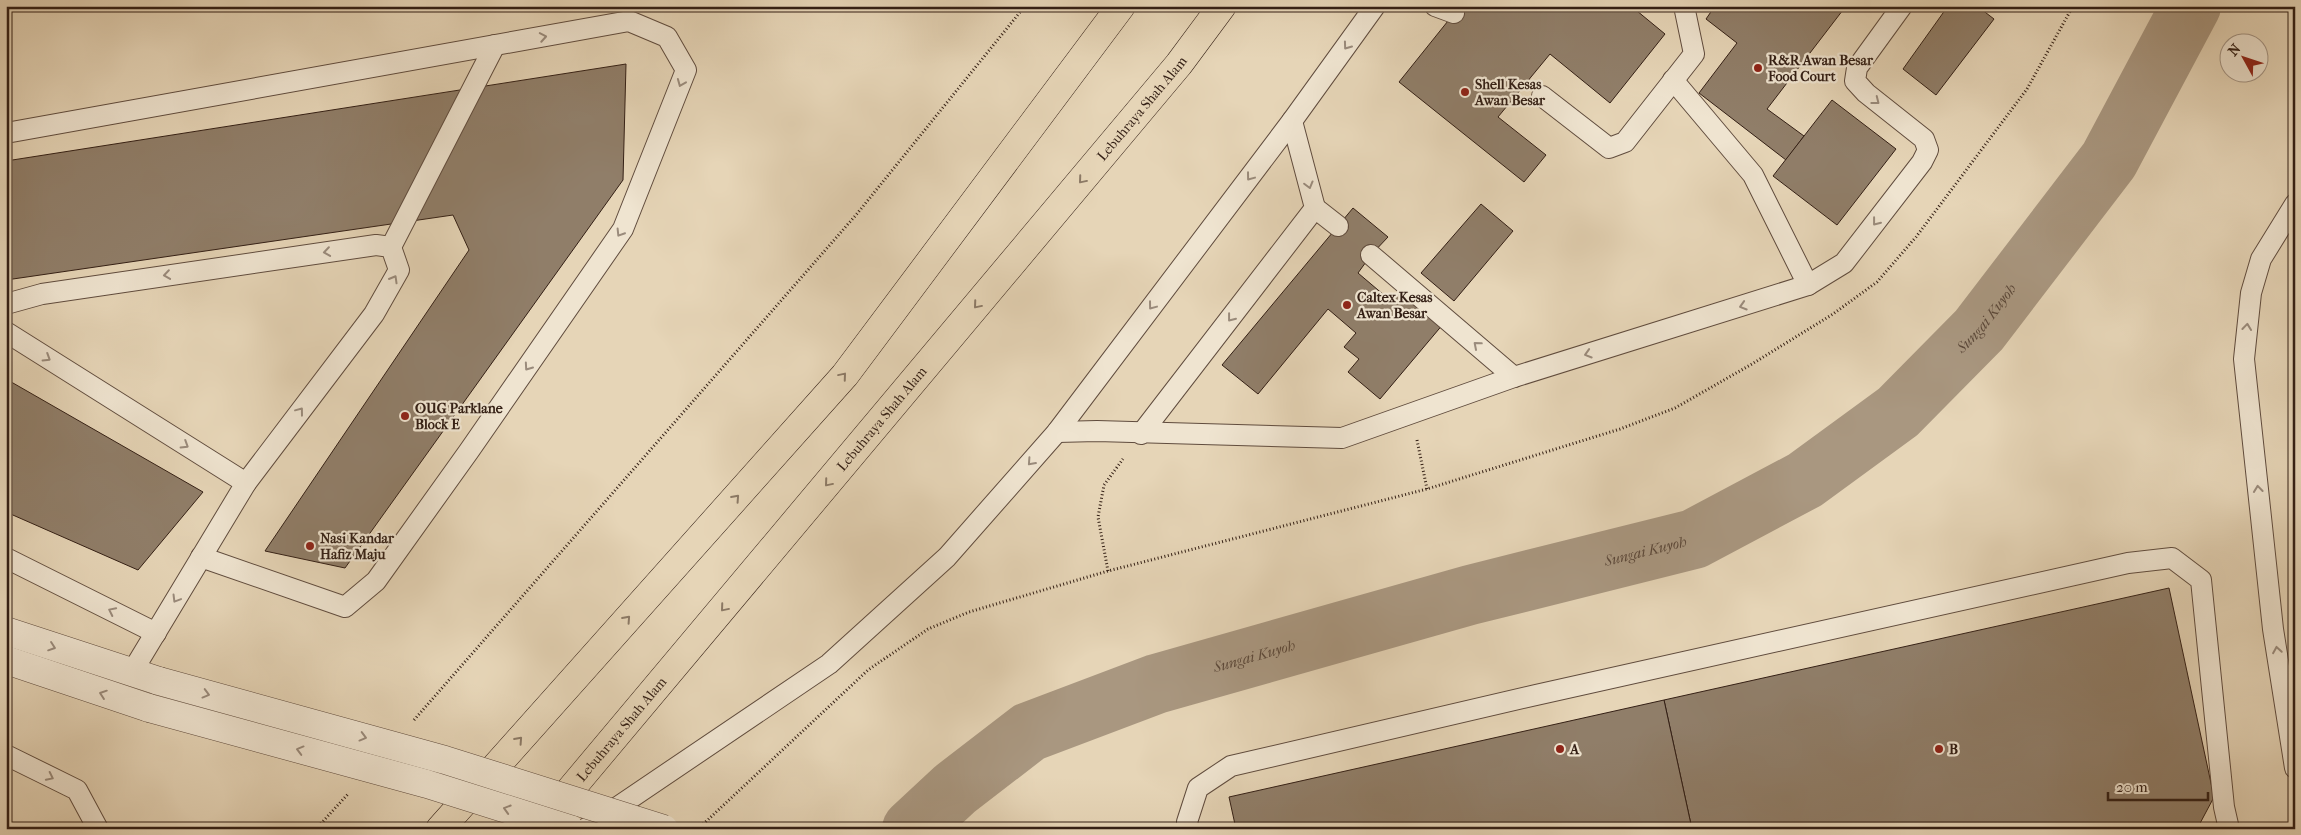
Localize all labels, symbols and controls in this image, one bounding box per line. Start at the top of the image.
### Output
one-way arrow [539,32,548,42]
north arrow [2218,32,2268,82]
one-way arrow [1344,40,1352,49]
text: N [2224,40,2245,59]
place label: R&R Awan Besar Food Court [1767,52,1874,85]
street label: Lebuhraya Shah Alam [1094,53,1191,164]
marker: R&R Awan Besar Food Court [1752,62,1764,74]
place label: Shell Kesas Awan Besar [1474,76,1546,109]
one-way arrow [677,78,687,87]
marker: Shell Kesas Awan Besar [1459,86,1471,98]
one-way arrow [1870,96,1879,104]
one-way arrow [1248,171,1256,180]
one-way arrow [1078,175,1087,184]
one-way arrow [1304,181,1314,189]
one-way arrow [1873,216,1882,226]
one-way arrow [616,228,626,237]
one-way arrow [323,246,331,257]
one-way arrow [162,270,171,280]
one-way arrow [388,275,398,284]
water label: Sungai Kuyoh [1952,280,2020,357]
place label: Caltex Kesas Awan Besar [1356,289,1433,322]
one-way arrow [975,299,983,308]
marker: Caltex Kesas Awan Besar [1341,299,1353,311]
one-way arrow [1150,300,1158,309]
one-way arrow [1739,300,1748,310]
one-way arrow [1228,312,1236,321]
one-way arrow [2242,323,2253,331]
one-way arrow [1473,342,1482,351]
one-way arrow [1584,348,1593,358]
one-way arrow [42,352,51,362]
one-way arrow [525,361,534,371]
street label: Lebuhraya Shah Alam [833,363,931,475]
one-way arrow [838,373,847,382]
place label: OUG Parklane Block E [415,400,503,433]
one-way arrow [295,408,303,417]
marker: OUG Parklane Block E [399,410,411,422]
one-way arrow [179,439,189,448]
one-way arrow [1028,456,1037,465]
one-way arrow [825,477,834,486]
one-way arrow [2253,485,2264,493]
one-way arrow [730,494,739,503]
place label: Nasi Kandar Hafiz Maju [320,530,395,563]
water label: Sungai Kuyoh [1601,532,1689,570]
marker: Nasi Kandar Hafiz Maju [304,540,316,552]
one-way arrow [172,594,182,603]
one-way arrow [720,602,729,611]
one-way arrow [108,607,117,617]
one-way arrow [621,615,630,624]
water label: Sungai Kuyoh [1210,636,1297,677]
one-way arrow [48,641,56,651]
one-way arrow [2272,646,2282,655]
street label: Lebuhraya Shah Alam [573,673,671,785]
one-way arrow [202,688,211,699]
one-way arrow [99,689,108,699]
one-way arrow [358,731,367,742]
one-way arrow [513,737,522,746]
place label: A [1569,741,1580,758]
place label: B [1949,741,1958,758]
marker: A [1554,743,1566,755]
marker: B [1933,743,1945,755]
one-way arrow [297,745,305,755]
scale bar [2108,770,2208,802]
one-way arrow [45,771,54,781]
text: 20 m [2116,778,2148,796]
one-way arrow [503,805,512,815]

